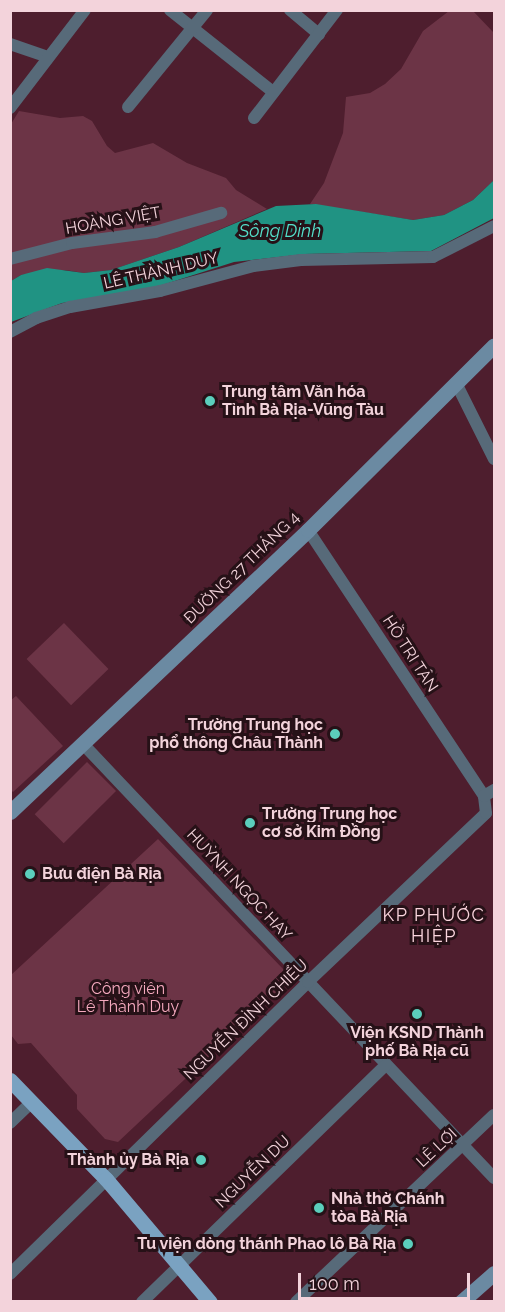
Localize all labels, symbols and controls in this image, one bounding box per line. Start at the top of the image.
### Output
street label: HOÀNG VIỆT [64,203,162,239]
water label: Sông Dinh [239,220,321,242]
street label: LÊ THÀNH DUY [101,248,221,294]
place label: Trung tâm Văn hóa Tỉnh Bà Rịa-Vũng Tàu [222,382,384,420]
marker: Trung tâm Văn hóa Tỉnh Bà Rịa-Vũng Tàu [203,394,217,408]
street label: ĐƯỜNG 27 THÁNG 4 [180,508,304,628]
street label: HỒ TRI TÂN [378,612,442,696]
place label: Trường Trung học phổ thông Châu Thành [149,715,323,753]
marker: Trường Trung học phổ thông Châu Thành [328,727,342,741]
place label: Trường Trung học cơ sở Kim Đồng [262,804,398,842]
marker: Trường Trung học cơ sở Kim Đồng [243,816,257,830]
street label: HUỲNH NGỌC HAY [182,825,296,945]
place label: Bưu điện Bà Rịa [42,864,162,884]
marker: Bưu điện Bà Rịa [23,867,37,881]
district label: KP PHƯỚC HIỆP [382,905,486,948]
street label: NGUYỄN ĐÌNH CHIỂU [180,956,312,1084]
park label: Công viên Lê Thành Duy [77,979,179,1017]
marker: Viện KSND Thành phố Bà Rịa cũ [410,1007,424,1021]
place label: Viện KSND Thành phố Bà Rịa cũ [350,1023,484,1061]
street label: LÊ LỢI [413,1124,461,1172]
street label: NGUYỄN DU [212,1132,294,1212]
place label: Thành ủy Bà Rịa [67,1150,189,1170]
marker: Thành ủy Bà Rịa [194,1153,208,1167]
place label: Nhà thờ Chánh tòa Bà Rịa [331,1189,444,1227]
marker: Nhà thờ Chánh tòa Bà Rịa [312,1201,326,1215]
place label: Tu viện dòng thánh Phao lô Bà Rịa [137,1234,396,1254]
marker: Tu viện dòng thánh Phao lô Bà Rịa [401,1237,415,1251]
scale bar [301,1261,474,1299]
text: 100 m [309,1273,360,1294]

